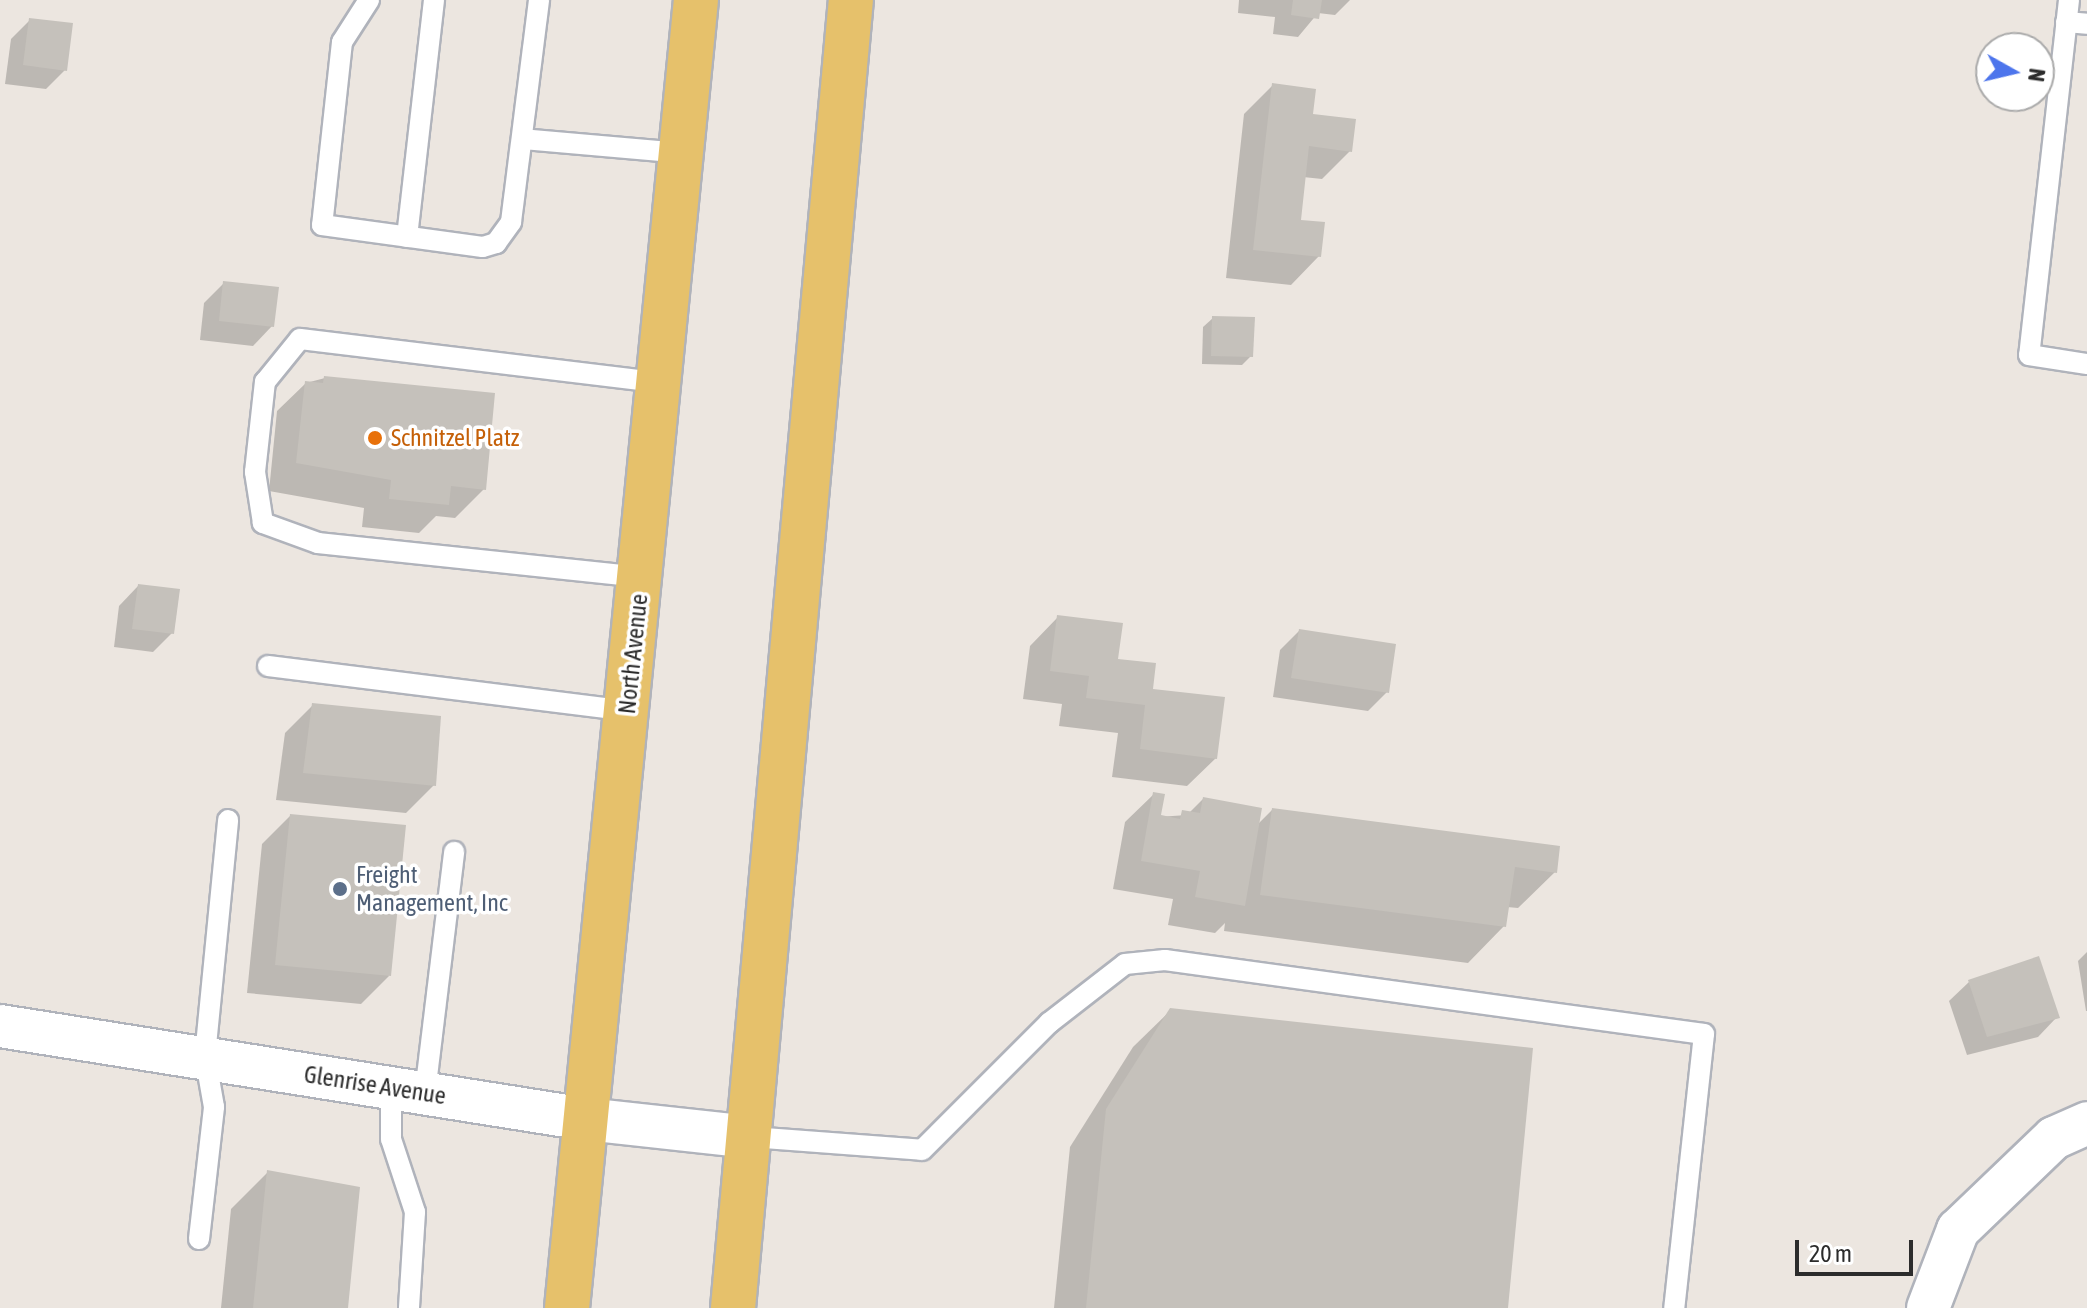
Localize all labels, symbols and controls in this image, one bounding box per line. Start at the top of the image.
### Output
north arrow [1975,32,2055,112]
text: N [2023,67,2051,83]
place label: Schnitzel Platz [391,424,519,452]
marker: Schnitzel Platz [366,429,384,447]
street label: North Avenue [612,593,654,715]
place label: Freight Management, Inc [356,861,508,917]
marker: Freight Management, Inc [331,880,349,898]
street label: Glenrise Avenue [302,1060,448,1110]
scale bar [1799,1224,1917,1274]
text: 20 m [1809,1240,1852,1267]

